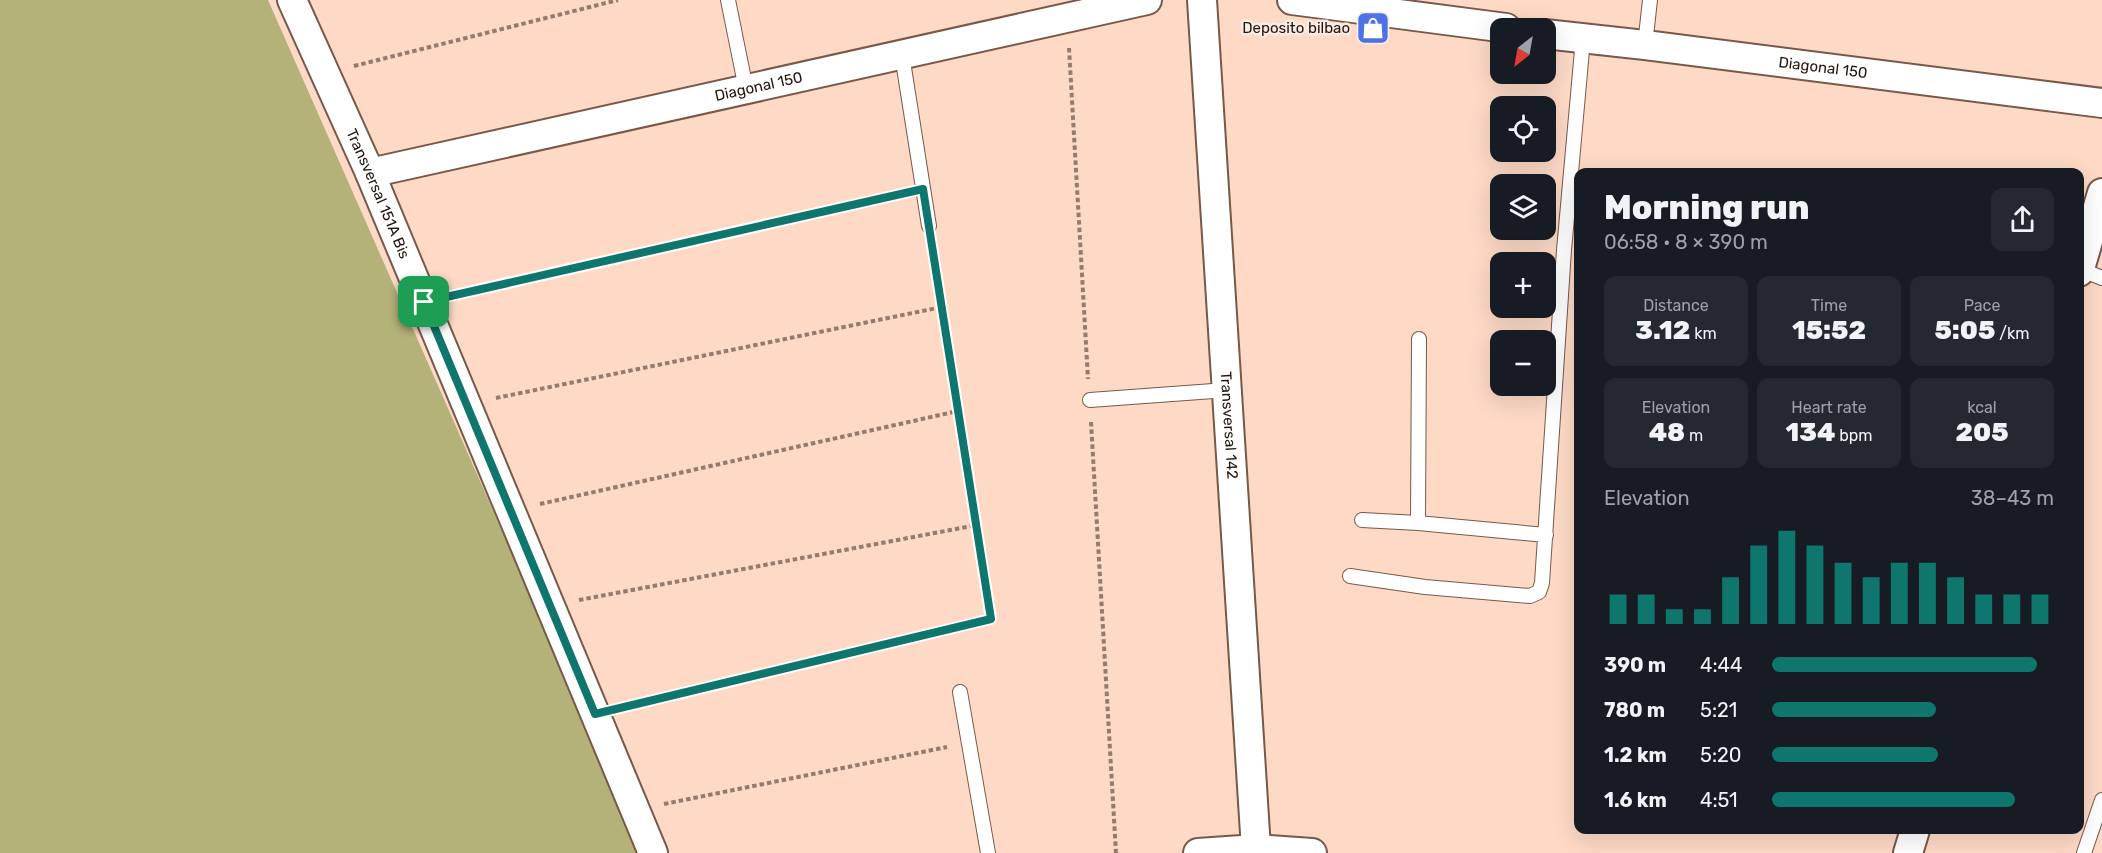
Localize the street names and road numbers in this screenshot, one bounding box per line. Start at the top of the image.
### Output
street label: Diagonal 150 [1777,53,1868,82]
street label: Diagonal 150 [713,68,804,105]
street label: Transversal 151A Bis [342,126,414,262]
street label: Transversal 142 [1217,371,1241,480]

